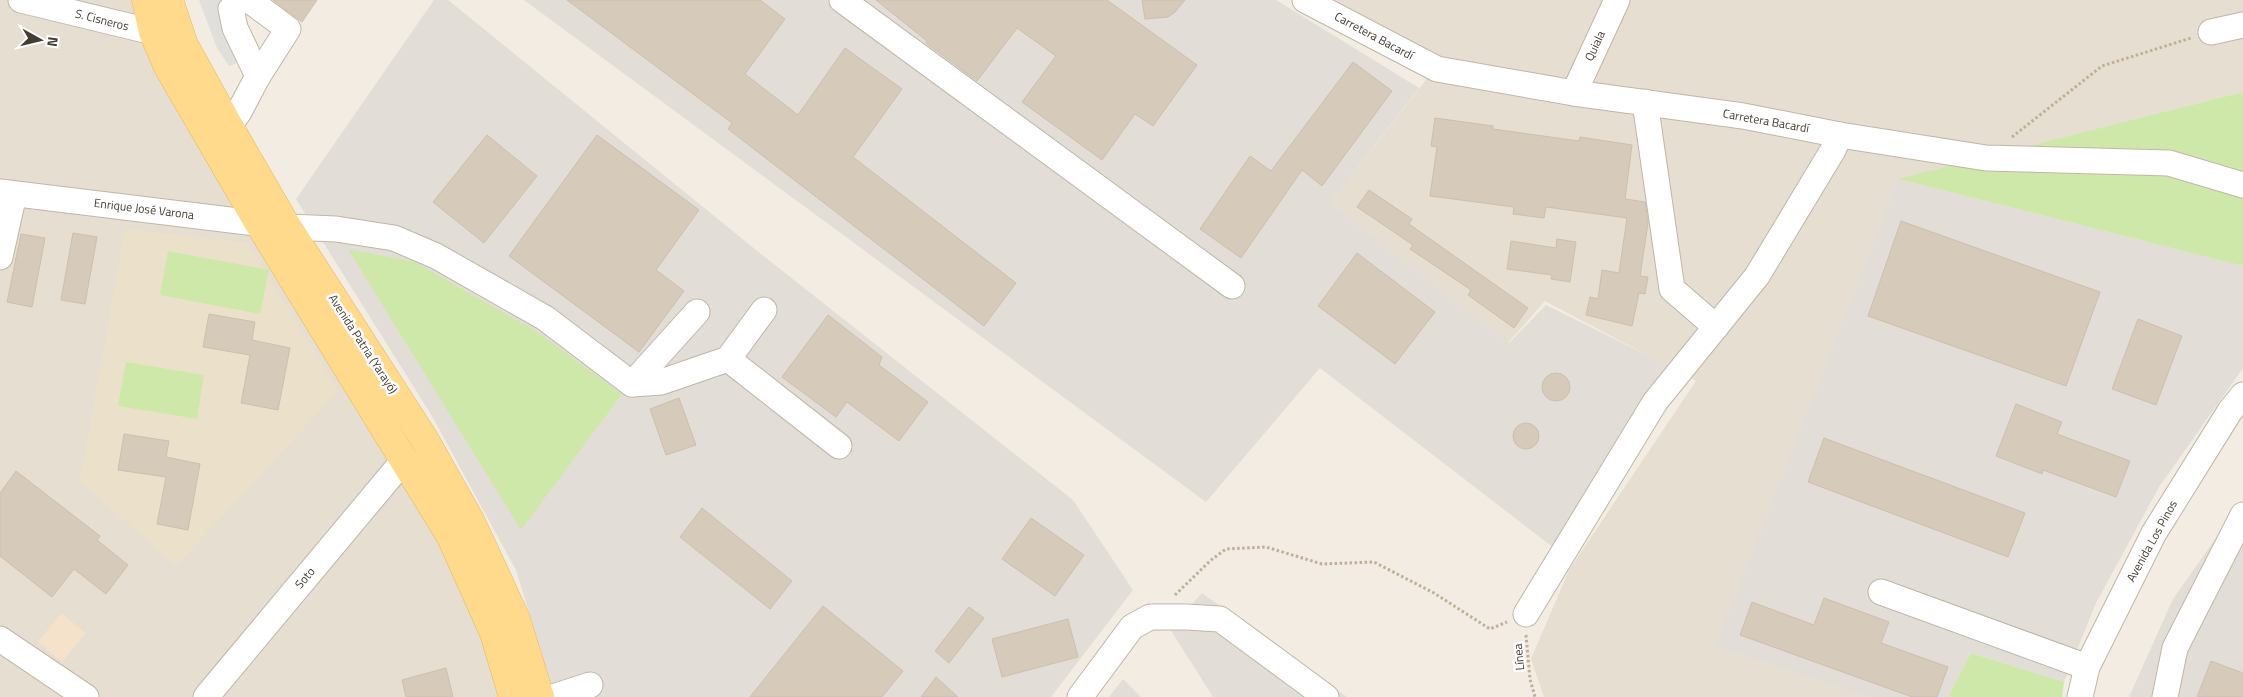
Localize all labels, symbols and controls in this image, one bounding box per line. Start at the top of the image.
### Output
street label: S. Cisneros [73,4,131,35]
street label: Carretera Bacardí [1331,7,1419,65]
north arrow [15,15,65,65]
street label: Quiala [1579,27,1610,64]
text: N [42,36,64,48]
street label: Carretera Bacardí [1721,104,1812,138]
street label: Enrique José Varona [93,193,195,224]
street label: Avenida Patria (Yarayó) [324,290,403,397]
street label: Avenida Los Pinos [2121,496,2182,585]
street label: Soto [290,563,319,593]
street label: Línea [1508,643,1529,671]

